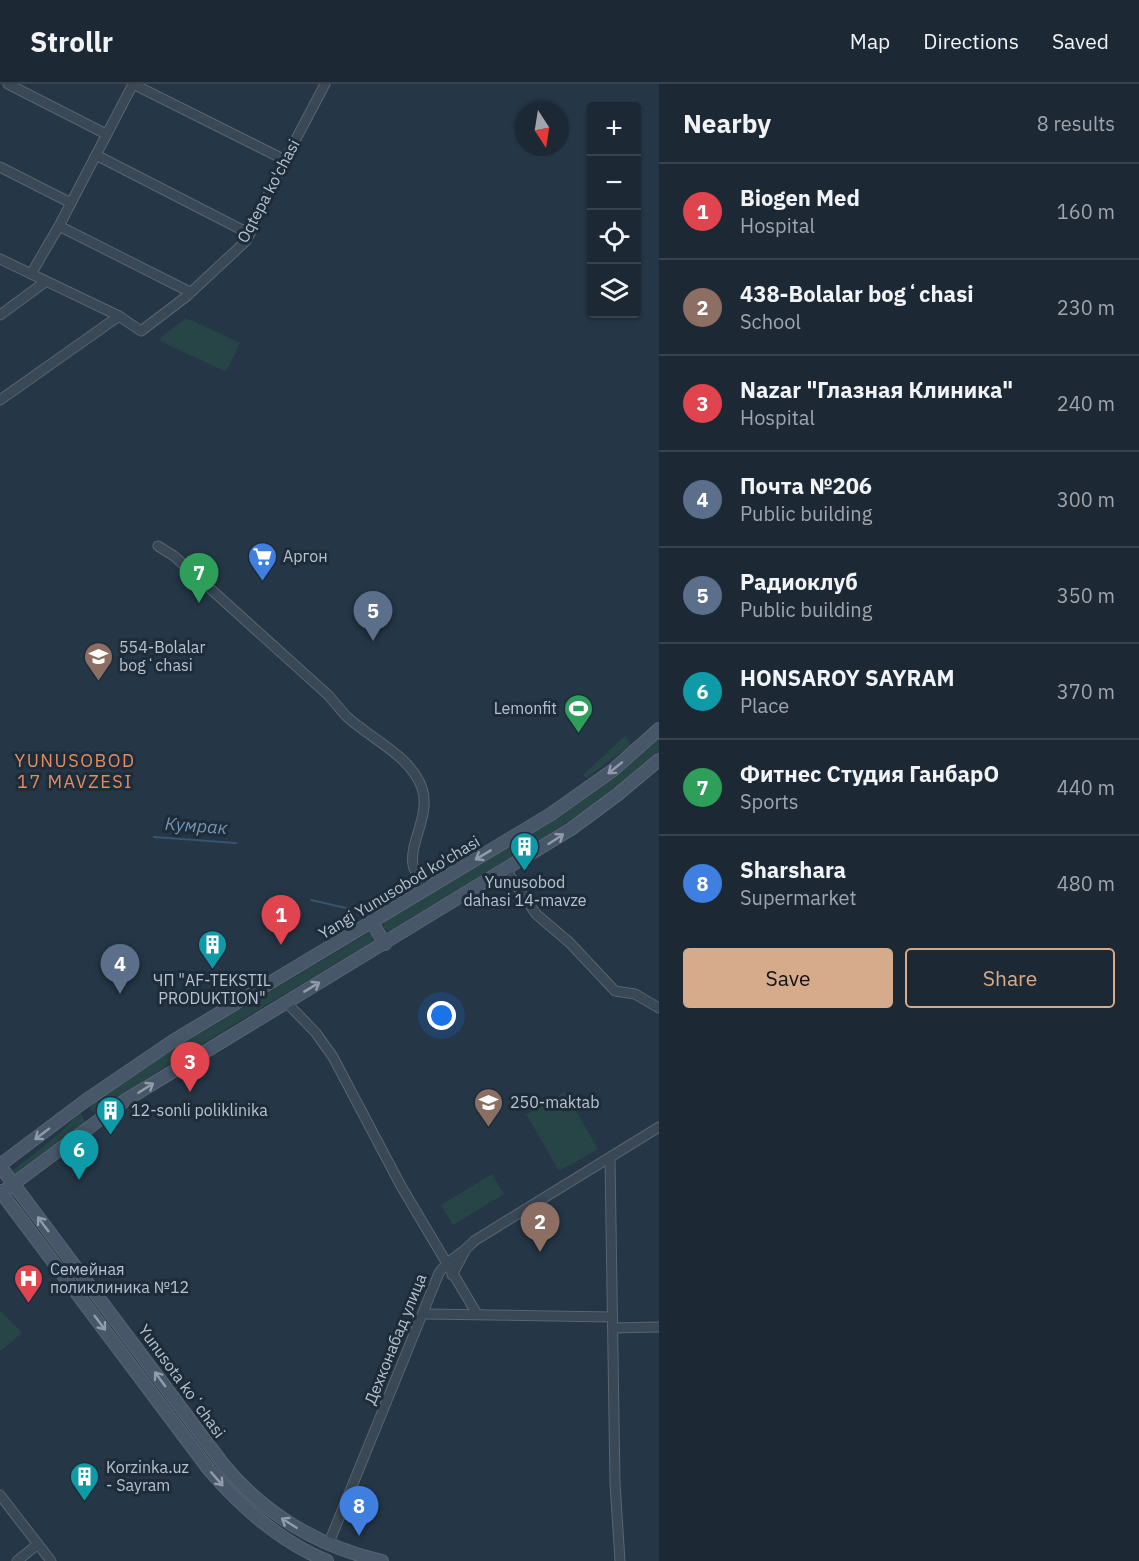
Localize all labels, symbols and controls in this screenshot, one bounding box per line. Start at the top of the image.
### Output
text: Strollr [30,23,113,60]
text: Map [850,27,890,55]
text: Directions [923,27,1019,55]
text: Saved [1052,27,1109,55]
north arrow [515,102,569,156]
map controls [587,102,641,318]
button: + [587,102,641,156]
text: Nearby [683,106,771,140]
text: 8 results [1037,110,1115,137]
street label: Oqtepa ko'chasi [232,136,304,246]
button: − [587,156,641,210]
text: Biogen Med [740,183,860,212]
text: 1 [697,198,709,225]
text: 160 m [1057,198,1115,225]
button: locate [587,210,641,264]
text: Hospital [740,212,815,239]
button: layers [587,264,641,318]
text: 438-Bolalar bogʻchasi [740,279,974,308]
text: 2 [697,294,709,321]
text: 230 m [1057,294,1115,321]
text: School [740,308,801,335]
text: Nazar "Глазная Клиника" [740,375,1013,404]
text: 3 [697,390,709,417]
text: 240 m [1057,390,1115,417]
text: Hospital [740,404,815,431]
text: Почта №206 [740,471,872,500]
text: 4 [697,486,709,513]
text: 300 m [1057,486,1115,513]
text: Public building [740,500,872,527]
supermarket icon: Аргон [246,540,278,582]
place label: Аргон [283,546,328,566]
pin: 7 [180,554,218,603]
text: Радиоклуб [740,567,858,596]
text: 5 [697,582,709,609]
text: 350 m [1057,582,1115,609]
pin: 5 [354,592,392,641]
text: Public building [740,596,872,623]
place label: 554-Bolalar bogʻchasi [119,637,205,675]
school or university icon: 554-Bolalar bogʻchasi [82,640,114,682]
text: HONSAROY SAYRAM [740,663,955,692]
text: 6 [697,678,709,705]
text: 370 m [1057,678,1115,705]
sports icon: Lemonfit [562,692,594,734]
text: Place [740,692,789,719]
place label: Lemonfit [494,698,557,718]
district label: YUNUSOBOD 17 MAVZESI [14,749,136,793]
text: Фитнес Студия ГанбарО [740,759,999,788]
one-way arrow [607,761,623,774]
text: 7 [697,774,709,801]
text: 440 m [1057,774,1115,801]
text: Sports [740,788,799,815]
water label: Кумрак [164,812,228,839]
building icon: Yunusobod dahasi 14-mavze [509,830,541,872]
street label: Yangi Yunusobod ko'chasi [315,831,483,943]
one-way arrow [547,833,564,845]
one-way arrow [475,850,492,862]
text: Sharshara [740,855,846,884]
text: 8 [697,870,709,897]
text: 480 m [1057,870,1115,897]
place label: Yunusobod dahasi 14-mavze [464,872,587,910]
text: Supermarket [740,884,857,911]
pin: 1 [262,896,300,945]
building icon: ЧП "AF-TEKSTIL PRODUKTION" [196,928,228,970]
pin: 4 [100,944,140,994]
button: Save [683,948,893,1008]
button: Share [905,948,1115,1008]
place label: ЧП "AF-TEKSTIL PRODUKTION" [153,970,271,1008]
one-way arrow [303,981,320,993]
your location [427,1001,456,1030]
pin: 3 [170,1042,210,1092]
one-way arrow [137,1082,154,1094]
school or university icon: 250-maktab [473,1086,505,1128]
place label: 250-maktab [510,1092,599,1112]
building icon: 12-sonli poliklinika [94,1094,126,1136]
place label: 12-sonli poliklinika [131,1100,268,1120]
one-way arrow [34,1127,50,1140]
pin: 6 [60,1130,98,1180]
pin: 2 [520,1202,560,1252]
one-way arrow [36,1216,49,1232]
place label: Семейная поликлиника №12 [50,1259,189,1297]
hospital icon: Семейная поликлиника №12 [13,1262,45,1304]
street label: Дехконабад улица [360,1270,431,1407]
one-way arrow [94,1315,106,1331]
street label: Yunusota koʻchasi [134,1320,230,1442]
one-way arrow [154,1372,166,1388]
place label: Korzinka.uz - Sayram [106,1457,189,1495]
building icon: Korzinka.uz - Sayram [69,1460,101,1502]
one-way arrow [210,1471,224,1486]
pin: 8 [340,1486,378,1536]
one-way arrow [281,1517,298,1529]

